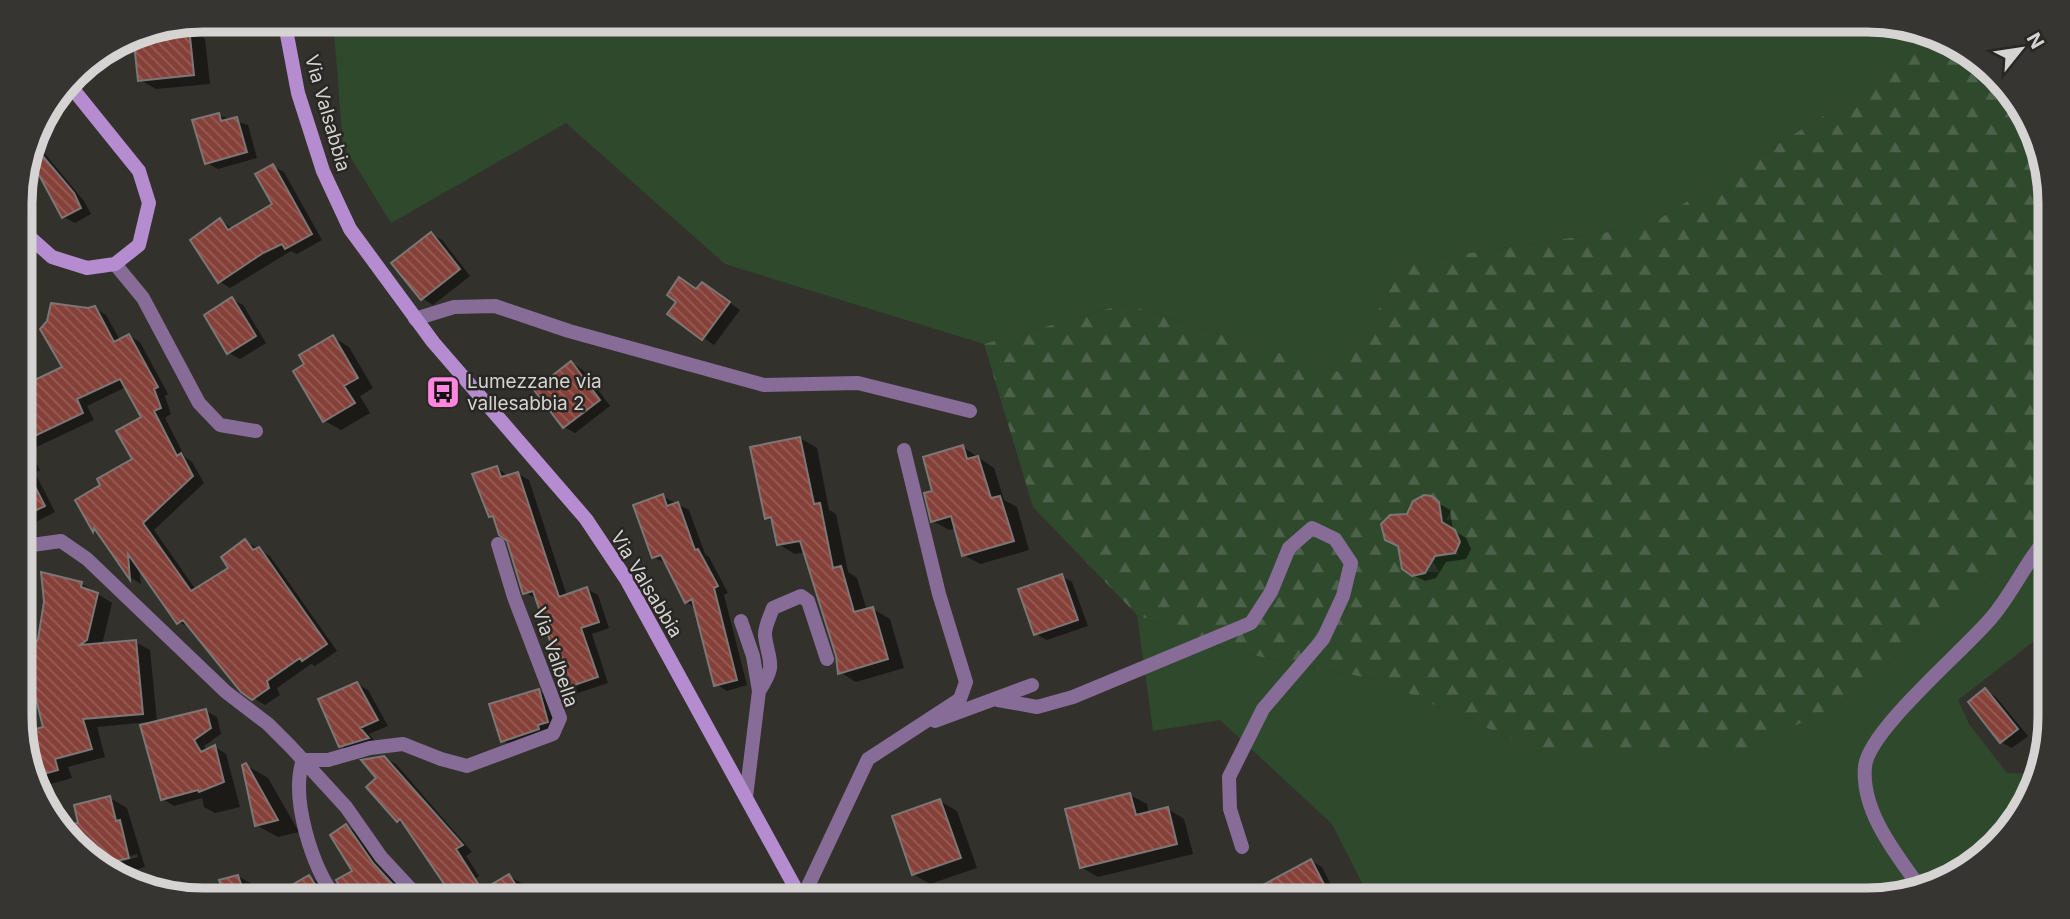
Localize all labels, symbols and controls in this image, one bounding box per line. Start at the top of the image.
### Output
north arrow [1986,14,2056,84]
text: N [2022,29,2049,53]
street label: Via Valsabbia [300,52,355,174]
place label: Lumezzane via vallesabbia 2 [467,370,602,415]
bus stop icon: Lumezzane via vallesabbia 2 [424,373,462,411]
street label: Via Valsabbia [606,527,687,642]
street label: Via Valbella [528,604,583,710]

